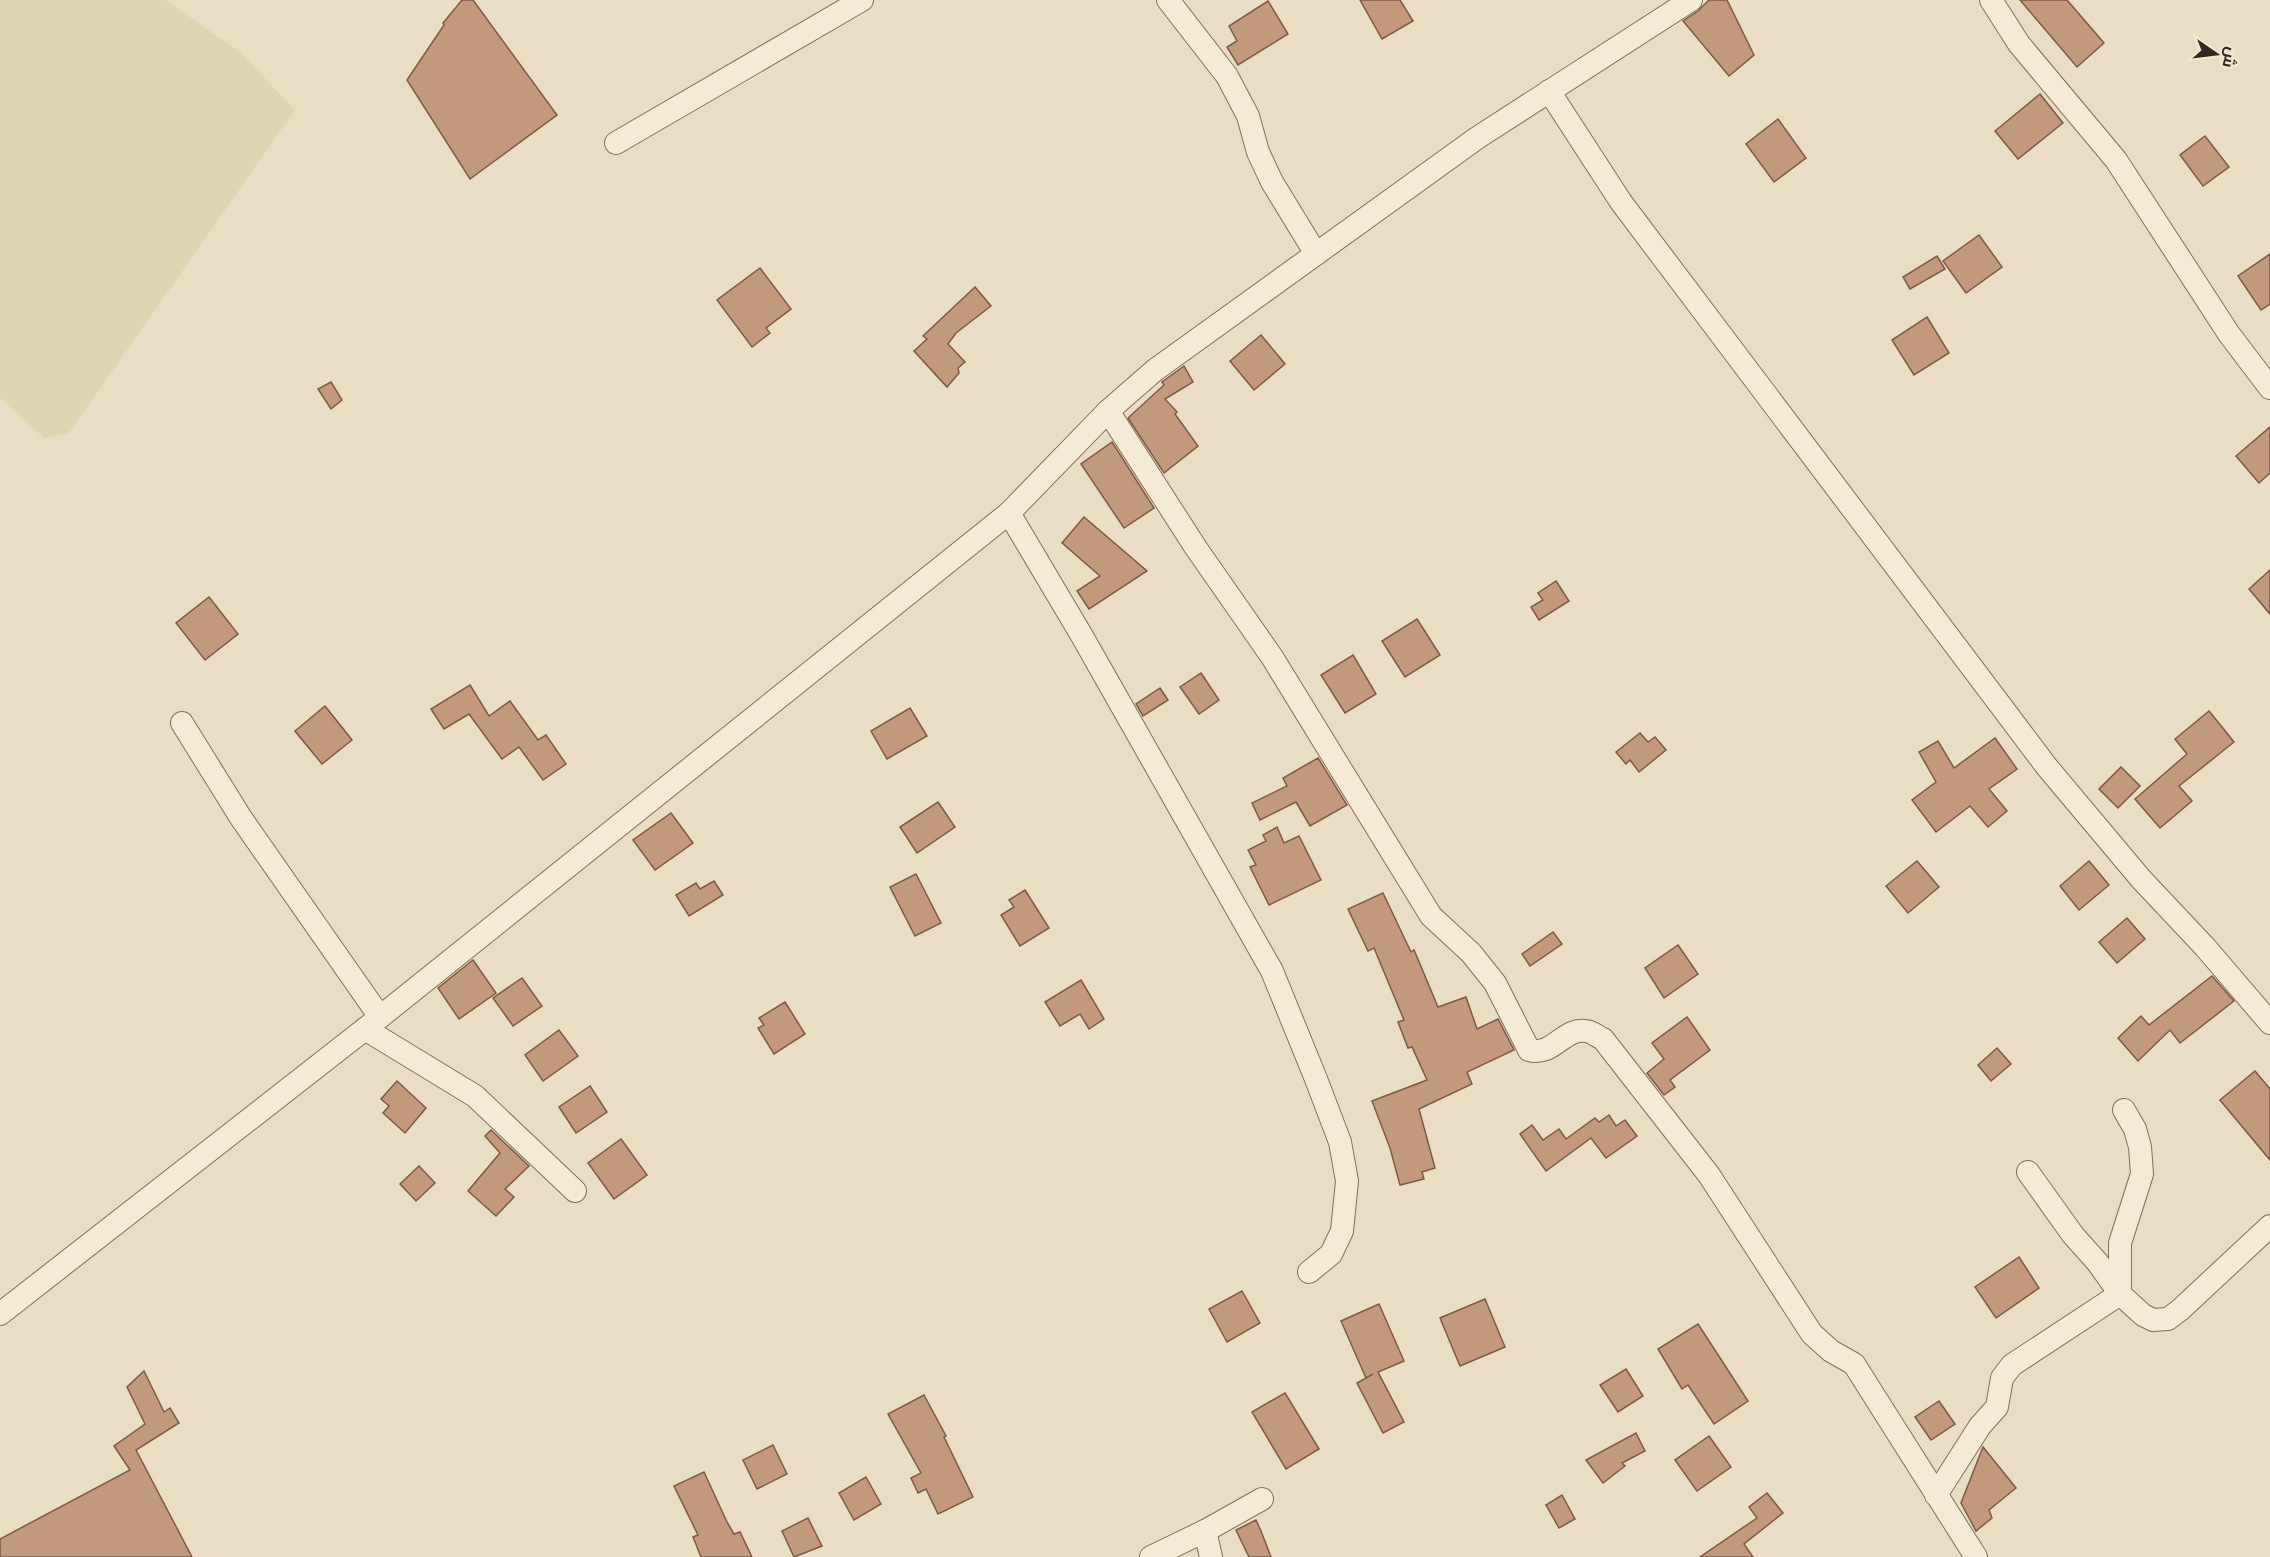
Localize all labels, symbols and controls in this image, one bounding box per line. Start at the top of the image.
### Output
north arrow [2186,24,2246,84]
text: ش [2218,45,2243,70]

